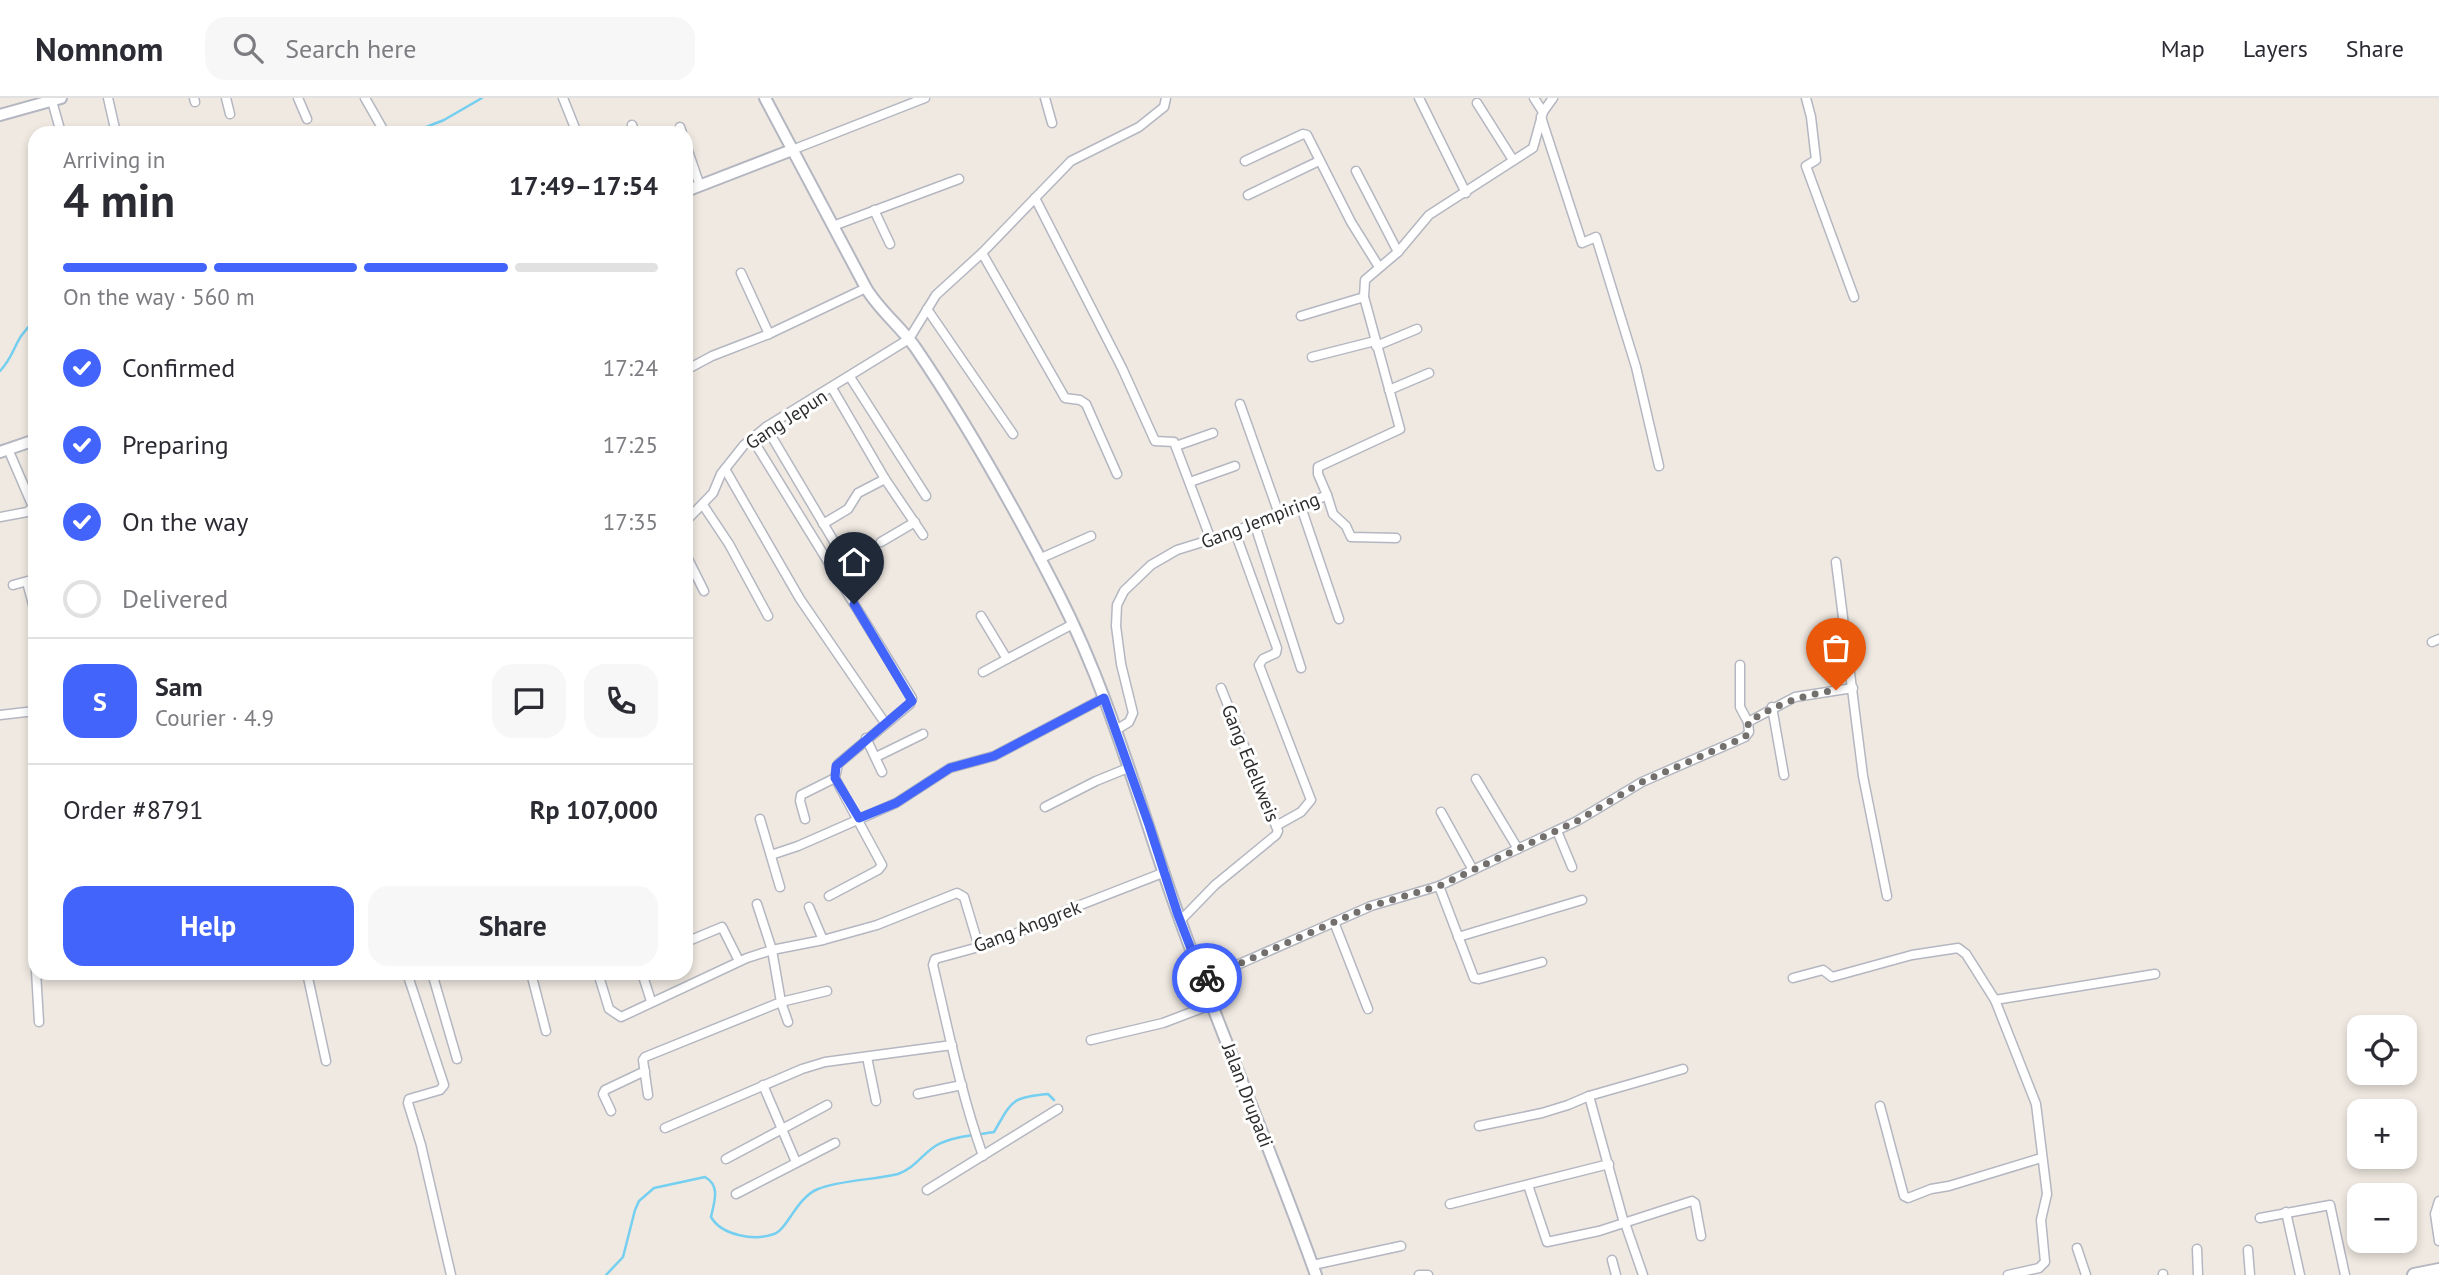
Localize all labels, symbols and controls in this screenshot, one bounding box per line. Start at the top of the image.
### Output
search box [205,17,695,80]
text: Nomnom [35,27,163,70]
icon: search [229,29,267,67]
text: Search here [285,32,416,65]
text: Map [2161,33,2205,64]
text: Layers [2243,33,2308,64]
text: Share [2346,33,2404,64]
text: Arriving in [63,145,165,174]
text: 17:49–17:54 [509,169,658,202]
text: 4 min [63,170,175,230]
text: On the way · 560 m [63,282,255,311]
icon: check [63,349,101,387]
text: Confirmed [122,351,235,384]
text: 17:24 [603,353,658,382]
street label: Gang Jepun [741,384,831,454]
icon: check [63,426,101,464]
text: Preparing [122,428,229,461]
text: 17:25 [603,430,658,459]
street label: Gang Jempiring [1197,486,1323,554]
icon: check [63,503,101,541]
text: On the way [122,505,248,538]
text: 17:35 [603,507,658,536]
pin [824,532,884,604]
icon: home [835,543,873,581]
text: Delivered [122,582,228,615]
pin [1806,618,1866,690]
icon: bag [1817,629,1855,667]
button: chat [492,664,566,738]
button: phone [584,664,658,738]
text: Sam [155,670,203,703]
text: S [93,685,107,718]
street label: Gang Edellweis [1217,701,1285,825]
text: Courier · 4.9 [155,703,274,732]
text: Order #8791 [63,793,203,826]
text: Rp 107,000 [530,793,658,826]
button: Help [63,886,354,966]
button: Share [368,886,658,966]
street label: Gang Anggrek [970,895,1084,957]
courier [1172,943,1242,1013]
icon: bike [1188,959,1226,997]
map controls [2347,1015,2417,1253]
button: locate [2347,1015,2417,1085]
street label: Jalan Drupadi [1217,1039,1279,1150]
button: + [2347,1099,2417,1169]
button: − [2347,1183,2417,1253]

